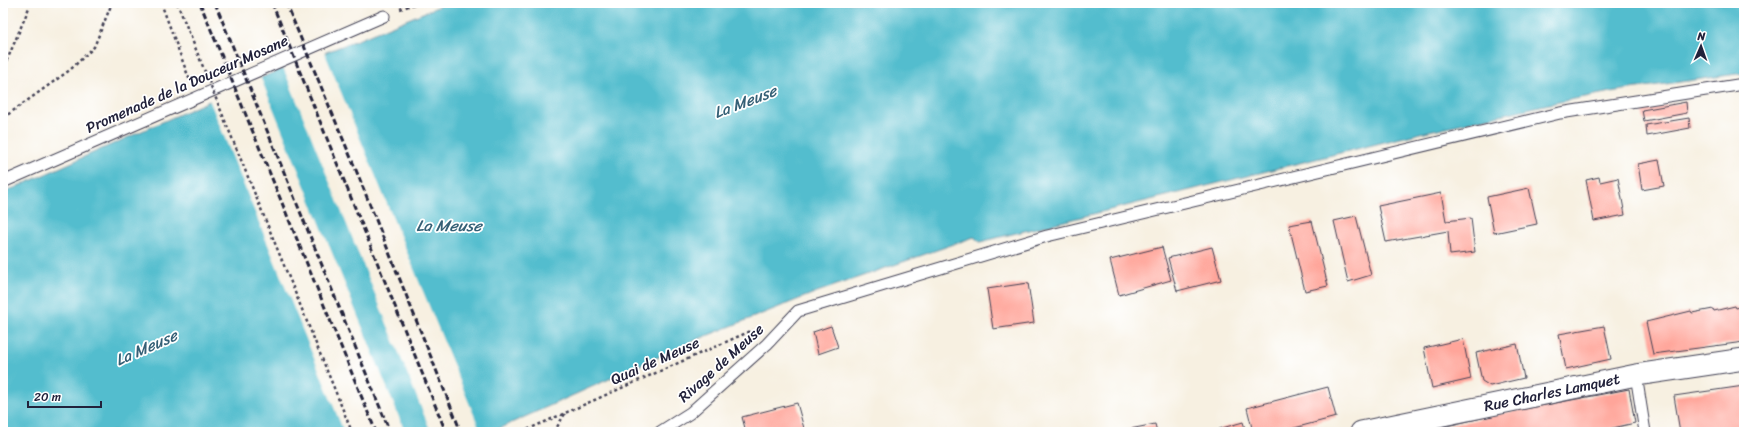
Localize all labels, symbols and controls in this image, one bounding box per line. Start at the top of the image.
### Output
north arrow [1681,26,1721,66]
street label: Promenade de la Douceur Mosane [82,27,293,140]
text: N [1696,27,1706,46]
water label: La Meuse [709,76,783,127]
water label: La Meuse [416,211,484,240]
street label: Rivage de Meuse [672,317,770,409]
water label: La Meuse [110,320,184,374]
street label: Quai de Meuse [606,330,704,392]
street label: Rue Charles Lamquet [1482,366,1623,419]
scale bar [28,383,101,409]
text: 20 m [34,386,61,408]

